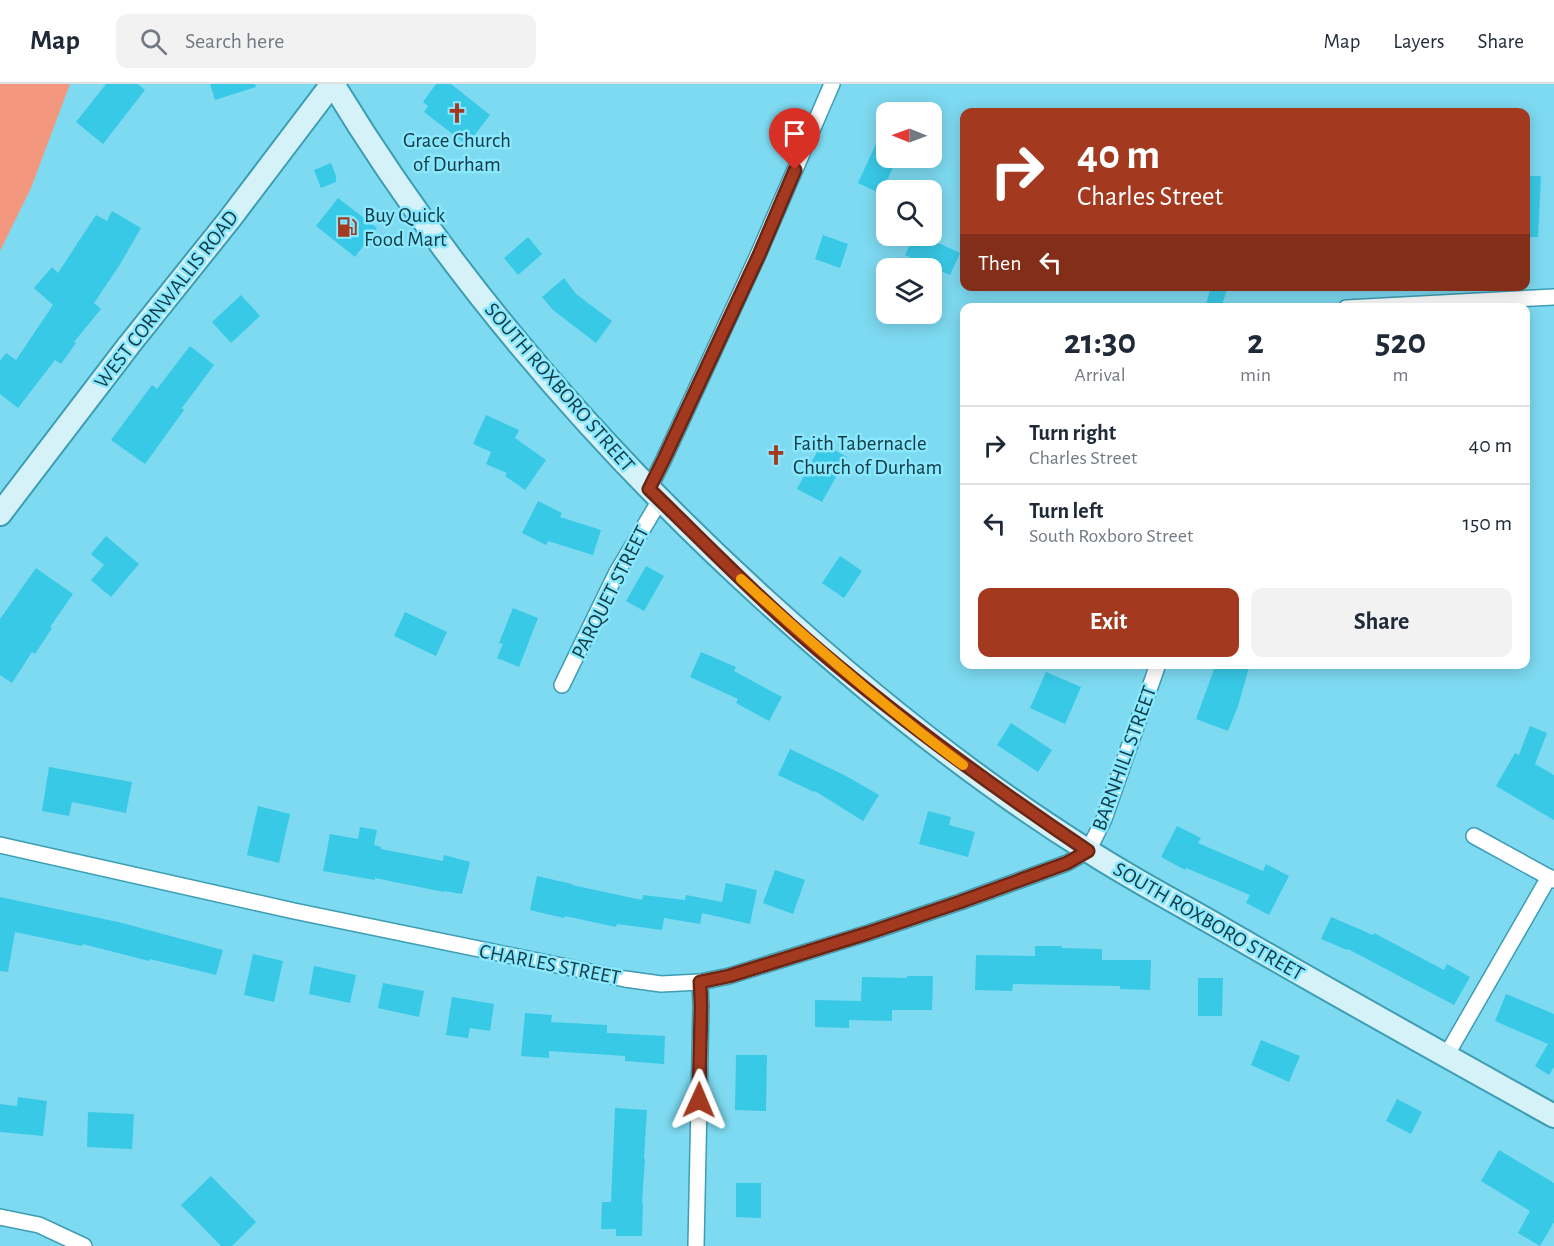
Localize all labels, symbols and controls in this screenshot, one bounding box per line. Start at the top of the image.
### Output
search box [116,14,536,68]
icon: search [137,25,170,58]
text: Map [30,27,80,55]
text: Search here [185,30,284,52]
text: Map [1324,31,1360,52]
text: Layers [1393,31,1444,52]
text: Share [1477,31,1524,52]
church icon: Grace Church of Durham [445,101,469,125]
north arrow [876,102,942,168]
map controls [876,102,942,324]
pin [769,108,820,170]
icon: arrive [778,117,811,150]
place label: Grace Church of Durham [403,130,511,175]
icon: right [978,132,1056,210]
text: 40 m [1077,134,1160,176]
button: search [876,180,942,246]
text: Charles Street [1077,183,1223,210]
place label: Buy Quick Food Mart [364,205,447,250]
street label: WEST CORNWALLIS ROAD [91,206,242,392]
fuel station icon: Buy Quick Food Mart [335,215,359,239]
icon: left [1034,246,1067,279]
text: Then [978,252,1022,274]
button: layers [876,258,942,324]
street label: SOUTH ROXBORO STREET [481,299,638,476]
text: 21:30 [1064,324,1136,360]
text: 2 [1247,324,1264,360]
text: 520 [1375,324,1426,360]
text: Arrival [1074,365,1126,385]
text: min [1240,365,1271,385]
text: m [1393,365,1409,385]
text: Turn right [1029,422,1116,444]
icon: right [978,429,1011,462]
place label: Faith Tabernacle Church of Durham [793,433,942,478]
text: 40 m [1469,434,1512,456]
church icon: Faith Tabernacle Church of Durham [764,443,788,467]
text: Charles Street [1029,448,1137,468]
text: Turn left [1029,500,1103,522]
icon: left [978,507,1011,540]
text: 150 m [1462,512,1512,534]
street label: PARQUET STREET [568,522,653,662]
text: South Roxboro Street [1029,526,1193,546]
button: Exit [978,588,1239,657]
button: Share [1251,588,1512,657]
street label: BARNHILL STREET [1089,683,1160,833]
street label: SOUTH ROXBORO STREET [1110,858,1308,985]
street label: CHARLES STREET [478,941,622,988]
position arrow [667,1068,731,1132]

